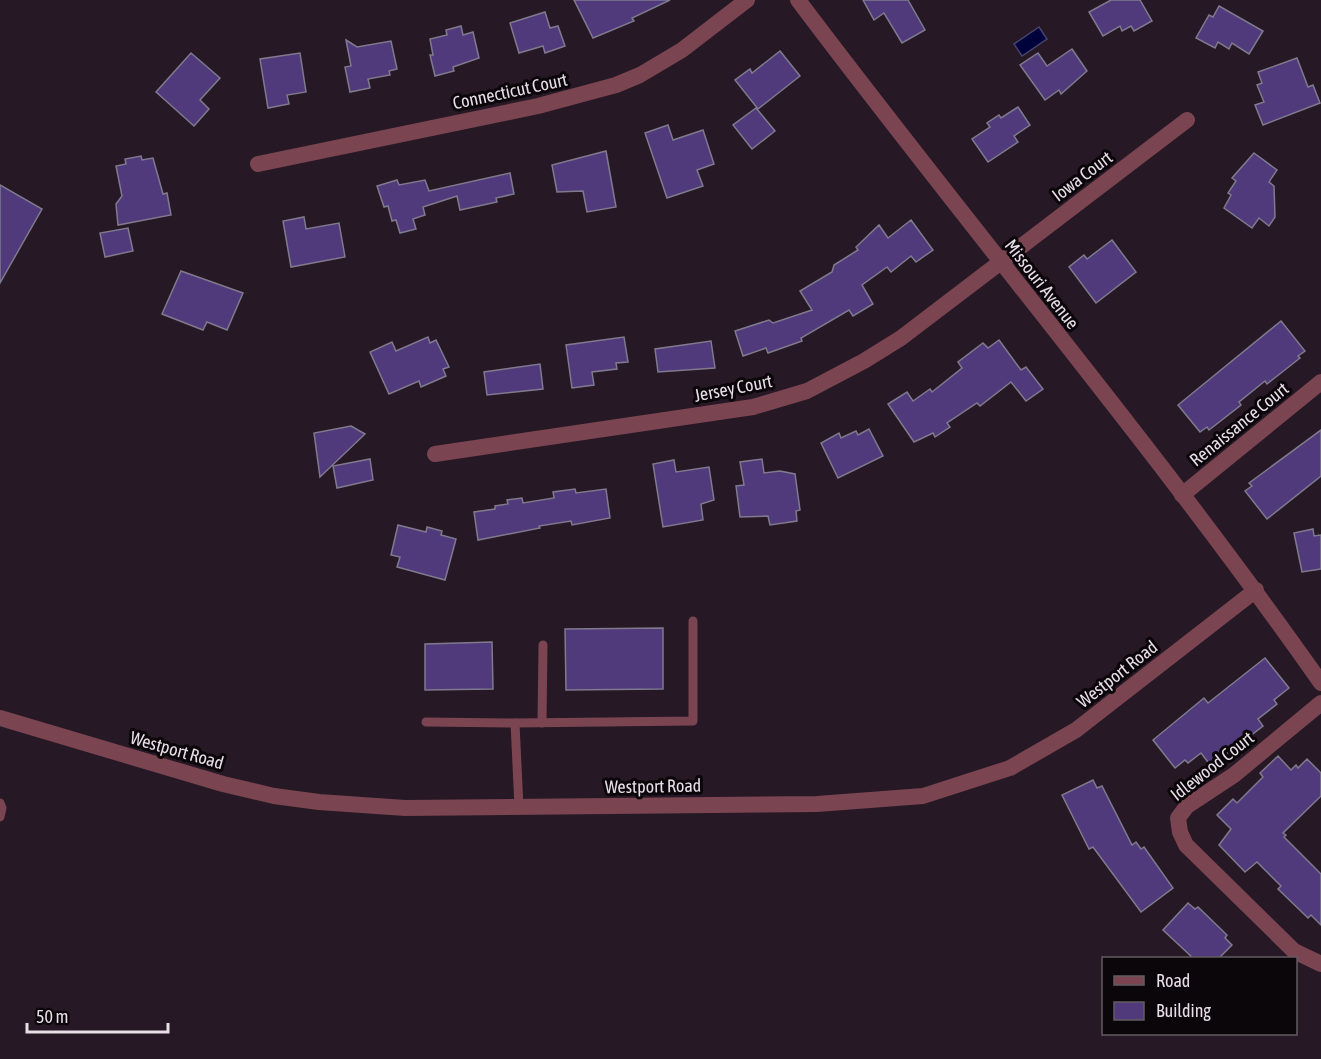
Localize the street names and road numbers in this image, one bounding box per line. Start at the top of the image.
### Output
street label: Connecticut Court [451,69,569,113]
street label: Iowa Court [1048,147,1116,205]
street label: Missouri Avenue [1001,235,1083,333]
street label: Jersey Court [692,370,774,406]
street label: Renaissance Court [1185,378,1293,470]
street label: Westport Road [1073,636,1161,712]
street label: Westport Road [128,727,226,773]
street label: Idlewood Court [1166,727,1258,805]
street label: Westport Road [605,775,701,797]

